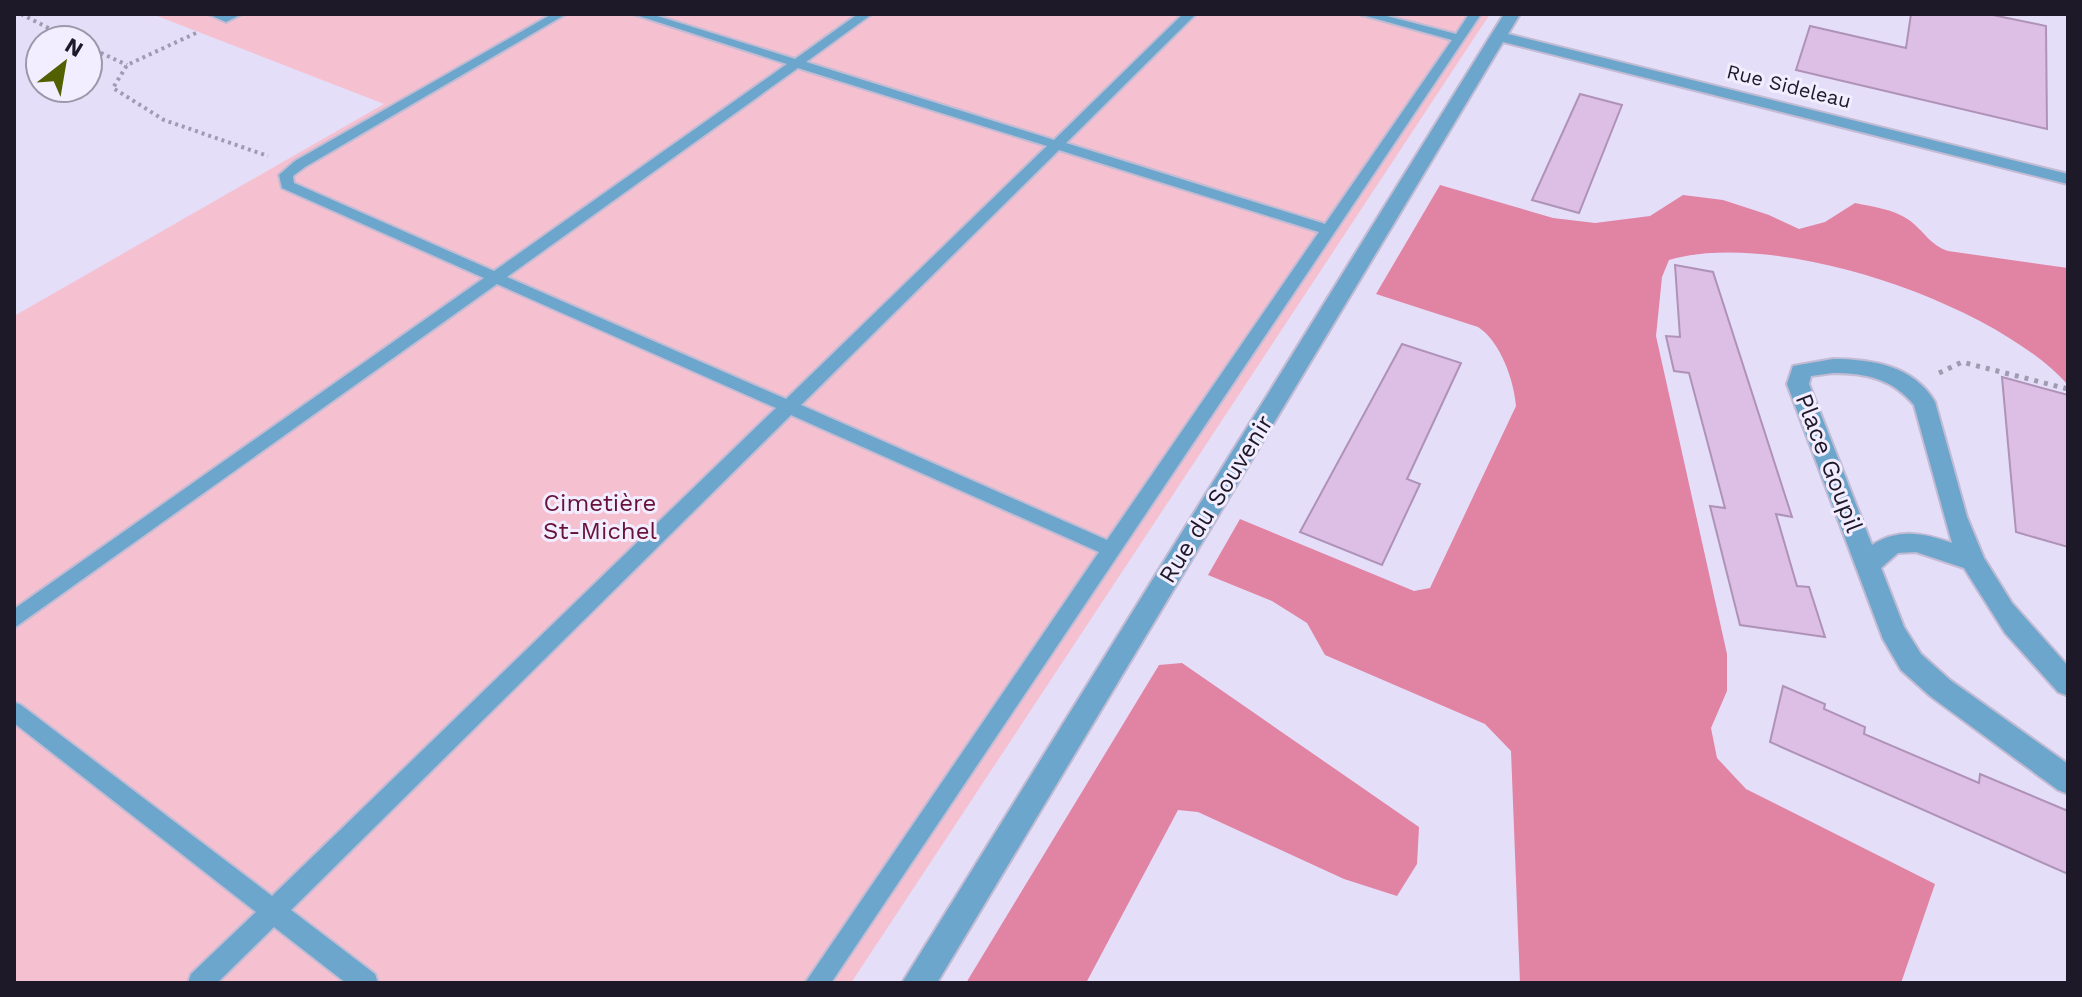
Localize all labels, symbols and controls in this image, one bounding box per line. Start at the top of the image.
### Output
north arrow [24,24,104,104]
text: N [61,32,87,62]
street label: Rue Sideleau [1724,59,1854,113]
street label: Place Goupil [1790,390,1869,537]
street label: Rue du Souvenir [1153,410,1279,588]
park label: Cimetière St-Michel [543,489,658,545]

